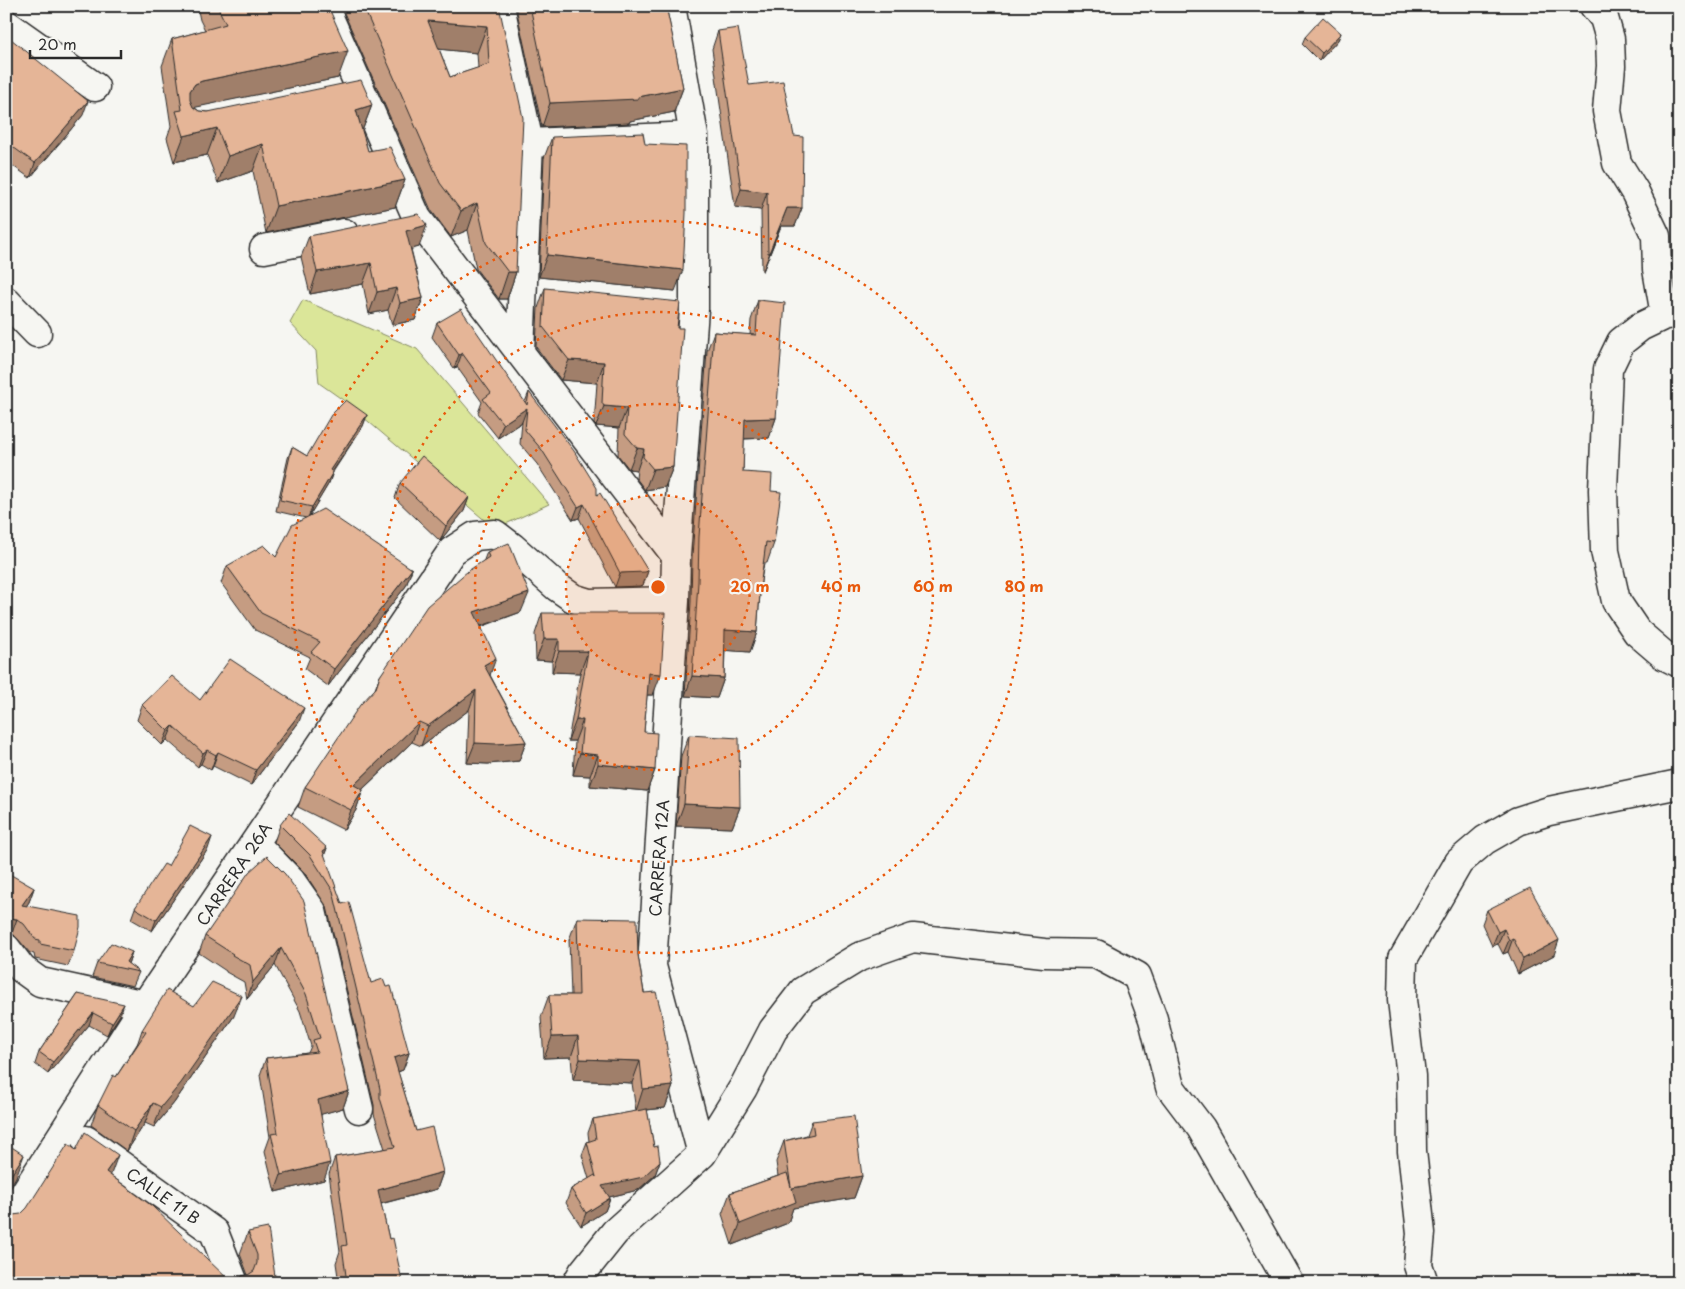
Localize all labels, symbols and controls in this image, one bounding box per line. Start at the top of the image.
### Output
scale bar [30,28,121,60]
text: 20 m [38,32,77,55]
text: 20 m [731,574,769,597]
text: 40 m [821,574,861,597]
text: 60 m [913,574,953,597]
text: 80 m [1004,574,1044,597]
centre of rings [649,578,667,596]
street label: CARRERA 12A [642,799,674,917]
street label: CARRERA 26A [190,817,277,930]
street label: CALLE 11 B [122,1161,205,1229]

